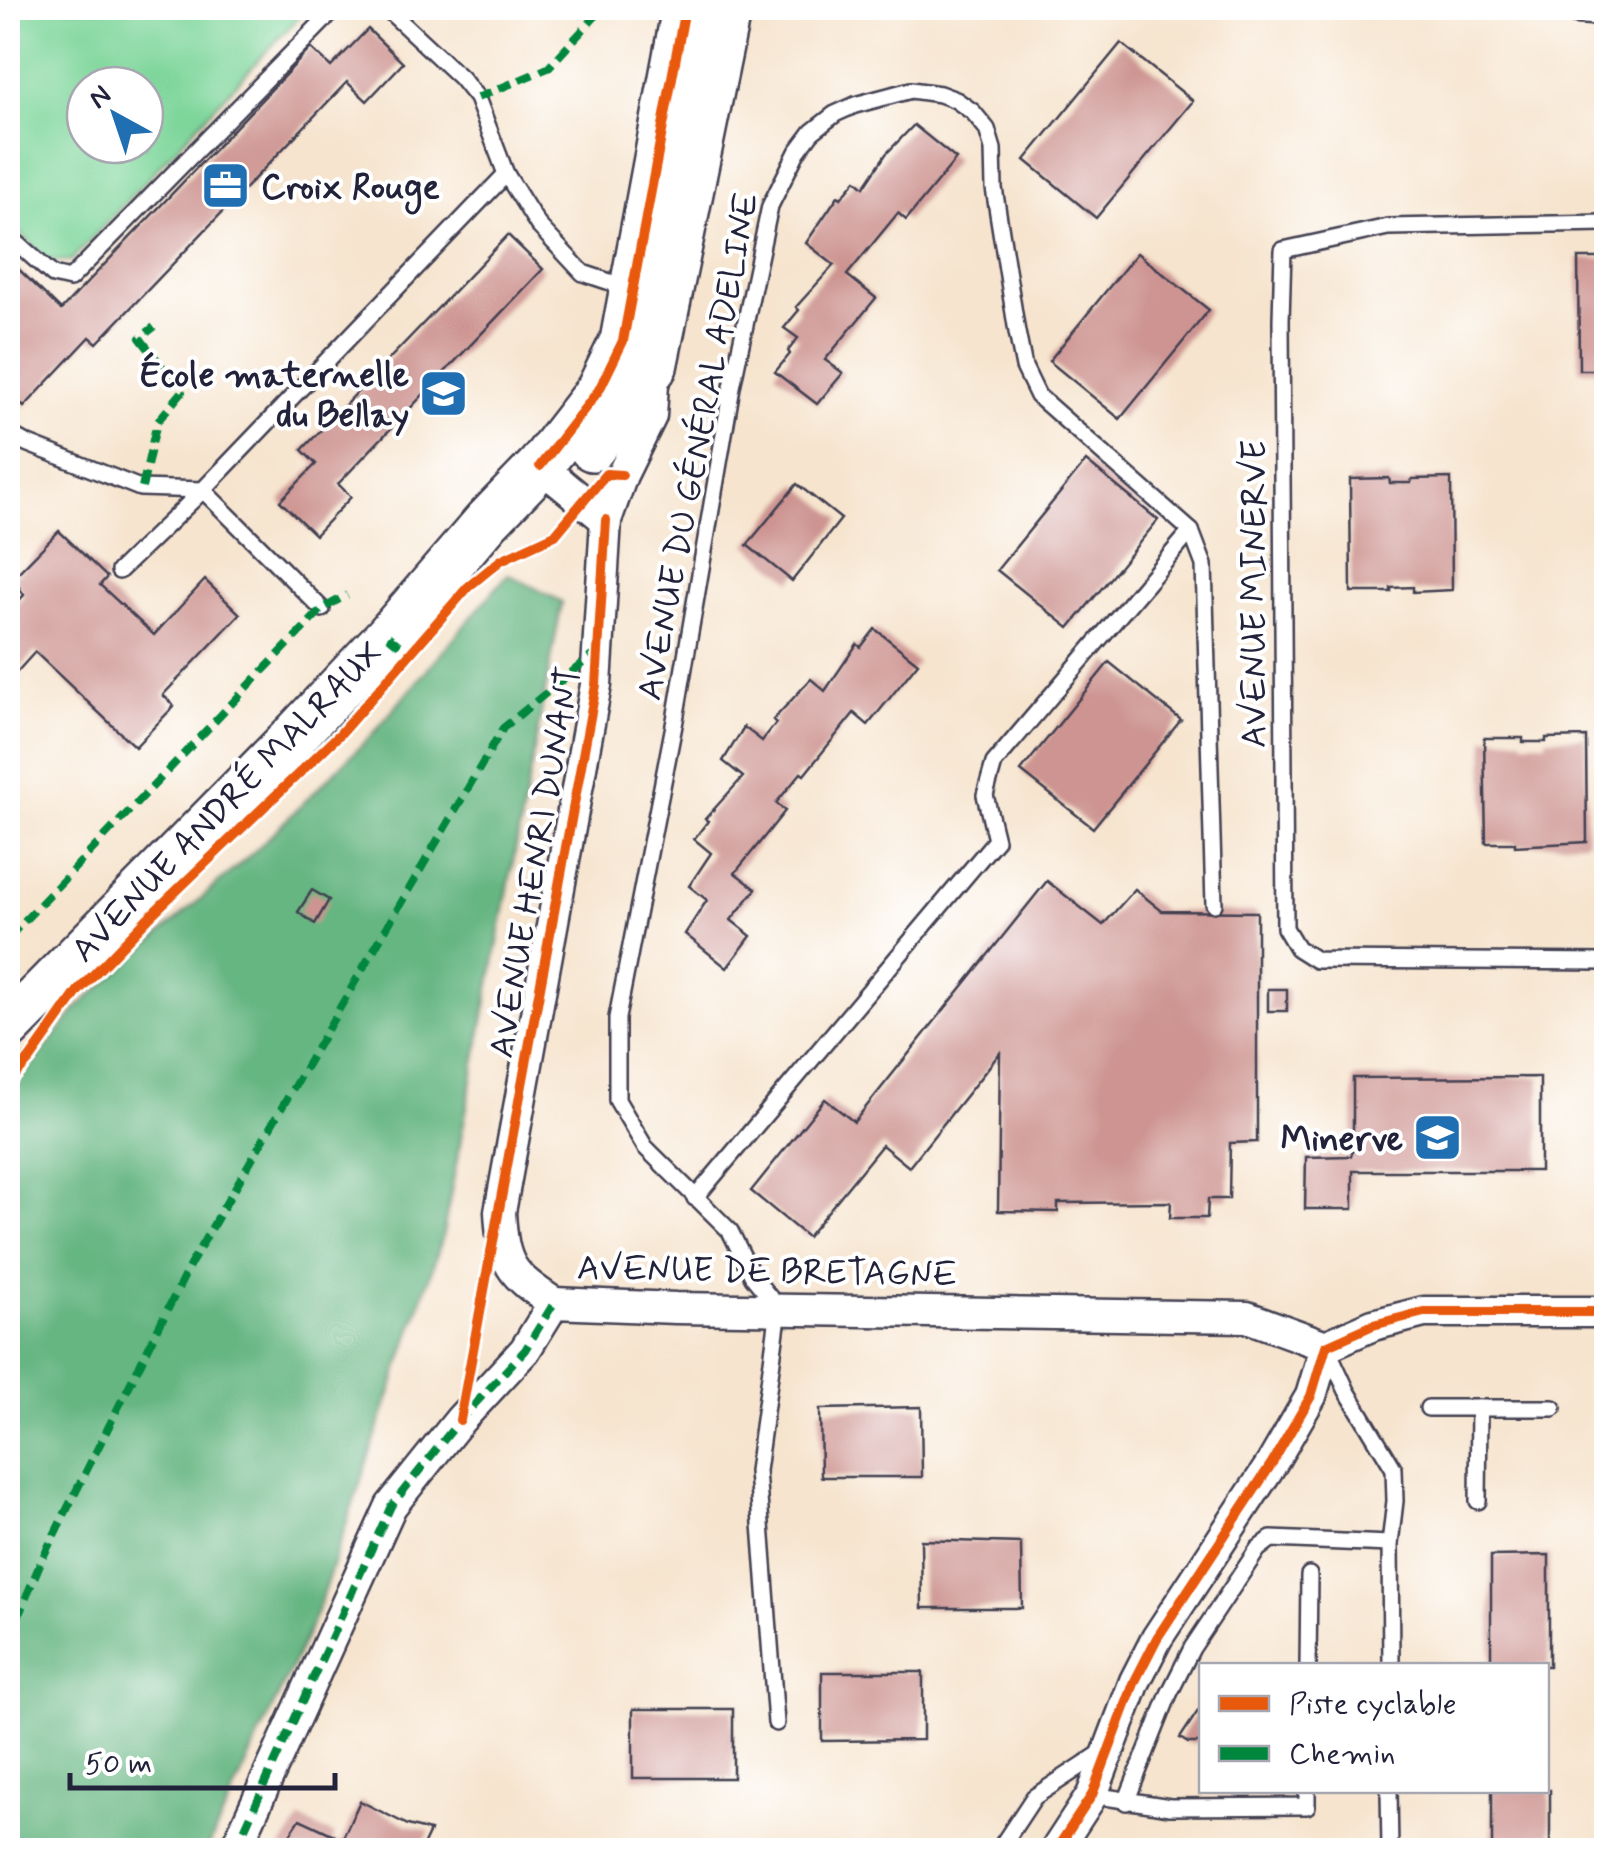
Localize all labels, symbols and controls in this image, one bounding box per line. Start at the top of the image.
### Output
north arrow [65,65,165,165]
text: N [81,78,120,118]
office icon: Croix Rouge [200,160,252,212]
place label: Croix Rouge [261,165,440,215]
street label: AVENUE DU GÉNÉRAL ADELINE [626,188,771,704]
place label: École maternelle du Bellay [140,351,410,439]
school or university icon: École maternelle du Bellay [418,368,470,420]
street label: AVENUE MINERVE [1232,440,1278,748]
street label: AVENUE ANDRÉ MALRAUX [61,631,393,973]
street label: AVENUE HENRI DUNANT [479,663,593,1062]
school or university icon: Minerve [1412,1112,1464,1164]
place label: Minerve [1281,1117,1404,1163]
street label: AVENUE DE BRETAGNE [576,1246,957,1298]
legend [1199,1663,1549,1793]
text: Piste cyclable [1289,1685,1457,1724]
scale bar [70,1728,335,1790]
text: Chemin [1289,1735,1395,1774]
text: 50 m [85,1745,152,1784]

